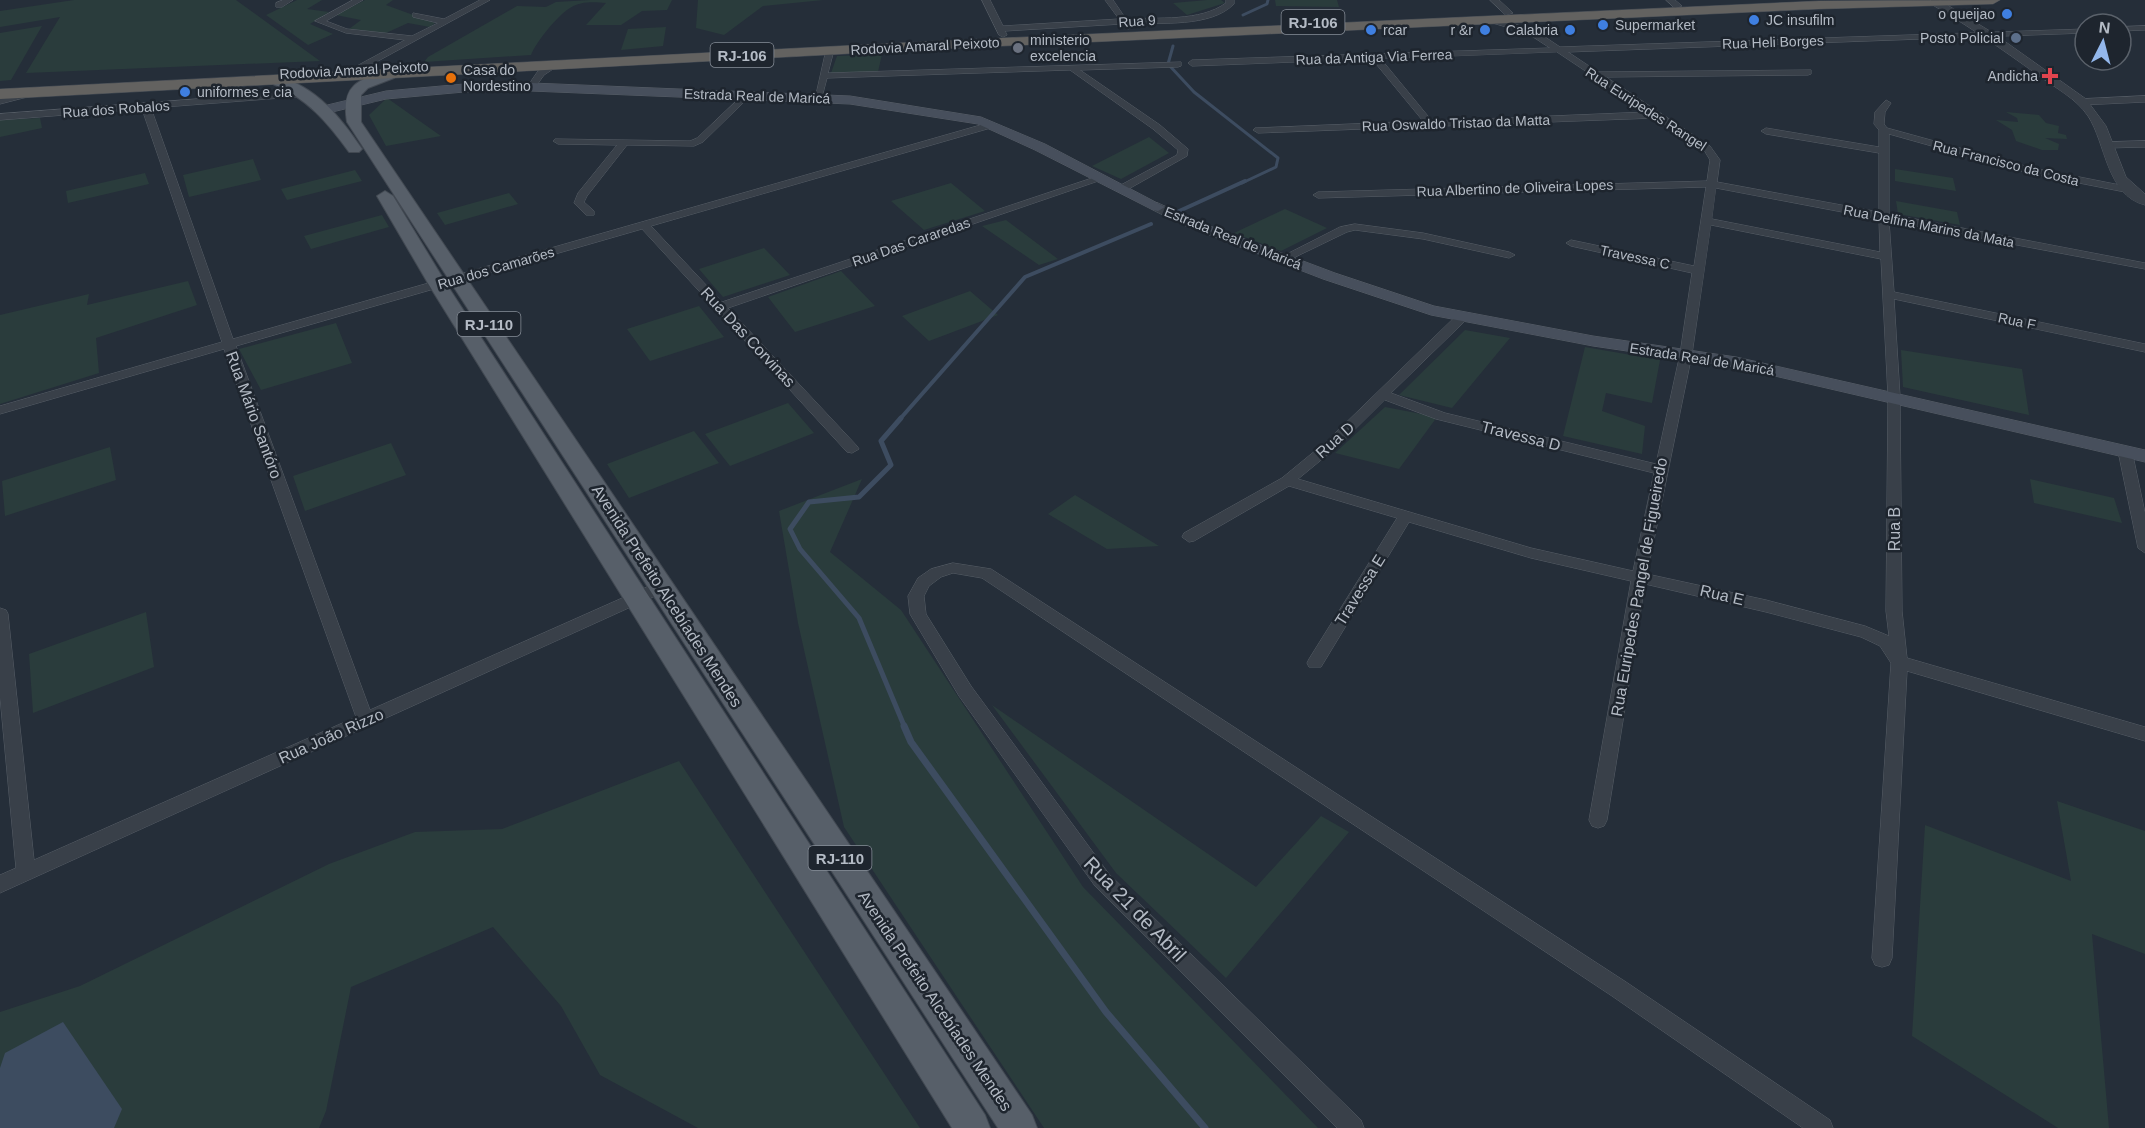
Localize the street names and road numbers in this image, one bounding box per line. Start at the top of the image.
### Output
road number: RJ-106 [1282,10,1344,34]
street label: Rua 9 [1118,12,1156,30]
street label: Rua Heli Borges [1722,32,1824,52]
street label: Rodovia Amaral Peixoto [850,34,1000,58]
road number: RJ-106 [710,43,774,67]
street label: Rua da Antiga Via Ferrea [1295,46,1453,68]
street label: Rodovia Amaral Peixoto [279,58,429,82]
street label: Rua Euripedes Rangel [1583,64,1709,154]
street label: Estrada Real de Maricá [684,85,831,107]
street label: Rua dos Robalos [62,97,170,121]
street label: Rua Oswaldo Tristao da Matta [1362,112,1551,134]
street label: Rua Francisco da Costa [1931,137,2081,189]
street label: Rua Albertino de Oliveira Lopes [1416,177,1614,199]
street label: Rua Delfina Marins da Mata [1842,202,2016,250]
street label: Estrada Real de Maricá [1162,203,1304,273]
street label: Rua Das Cararedas [850,214,972,270]
street label: Travessa C [1599,242,1671,272]
street label: Rua dos Camarões [436,244,556,292]
street label: Rua Das Corvinas [698,284,798,390]
street label: Rua F [1997,309,2037,333]
road number: RJ-110 [458,312,520,336]
street label: Estrada Real de Maricá [1629,340,1776,378]
street label: Rua Mário Santóro [223,349,285,481]
street label: Travessa D [1480,418,1562,454]
street label: Rua D [1312,419,1358,461]
street label: Rua Euripedes Pangel de Figueiredo [1608,456,1670,718]
street label: Avenida Prefeito Alcebíades Mendes [589,482,745,710]
street label: Rua B [1886,507,1903,551]
street label: Travessa E [1332,551,1388,629]
street label: Rua E [1698,582,1746,608]
street label: Rua João Rizzo [276,705,386,767]
road number: RJ-110 [808,846,872,870]
street label: Rua 21 de Abril [1080,852,1190,966]
street label: Avenida Prefeito Alcebíades Mendes [855,888,1015,1114]

